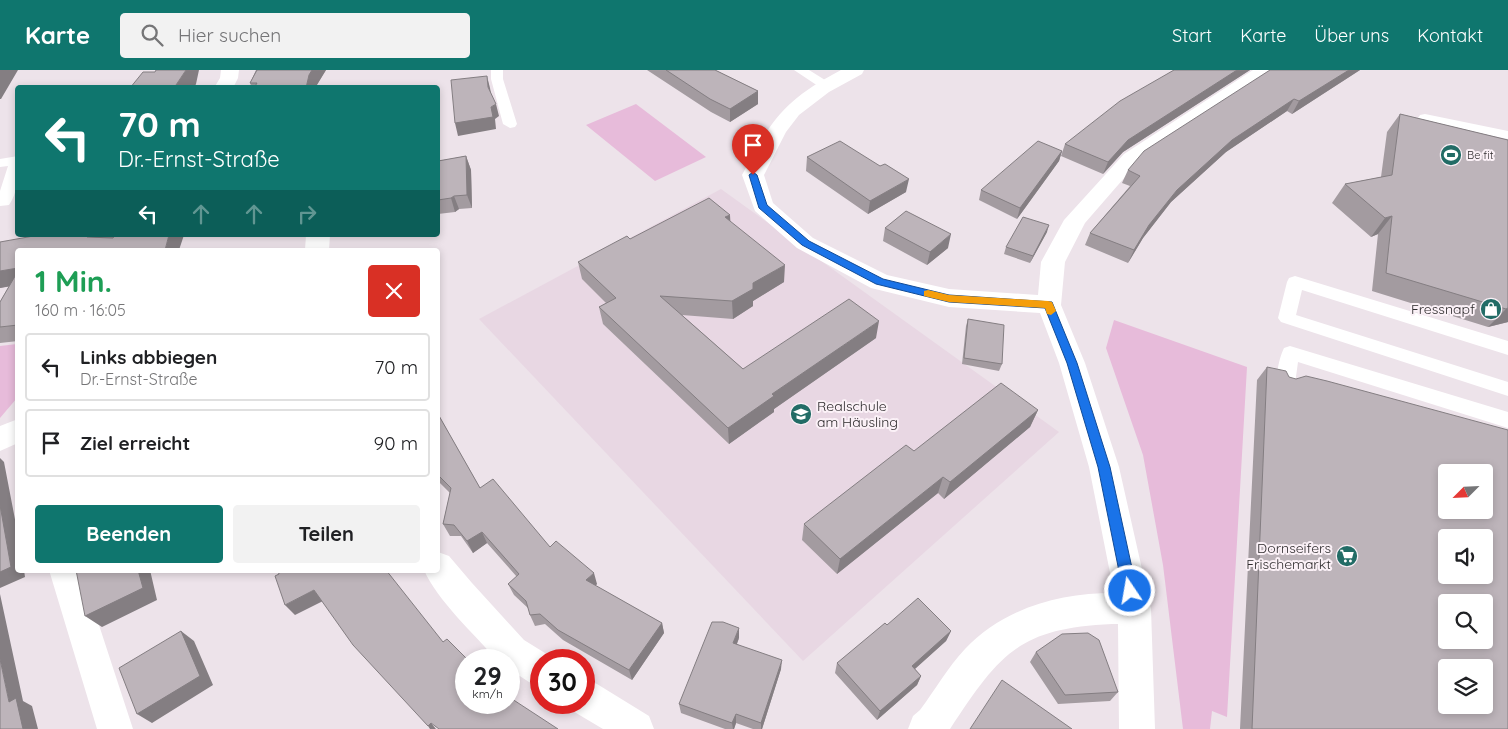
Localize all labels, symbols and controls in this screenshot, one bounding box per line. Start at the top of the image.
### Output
search box [120,13,470,58]
text: Karte [25,20,90,50]
icon: search [138,21,166,49]
text: Hier suchen [178,23,281,47]
text: Start [1172,24,1212,47]
text: Karte [1240,24,1286,47]
text: Über uns [1314,24,1389,47]
text: Kontakt [1417,24,1483,47]
text: 70 m [118,102,201,146]
icon: left [35,105,100,170]
pin [732,124,774,175]
icon: arrive [739,131,767,159]
sports icon: Be fit [1439,143,1463,167]
text: Dr.-Ernst-Straße [118,145,280,173]
place label: Be fit [1467,148,1494,162]
icon: left [134,200,162,228]
icon: ahead [187,200,215,228]
icon: ahead [240,200,268,228]
icon: right [293,200,321,228]
text: 1 Min. [35,262,112,300]
button: close [368,265,420,317]
shop icon: Fressnapf [1479,297,1503,321]
text: 160 m · 16:05 [35,300,126,320]
place label: Fressnapf [1411,300,1475,318]
text: Links abbiegen [80,345,217,369]
icon: left [37,353,65,381]
text: 70 m [374,355,418,379]
text: Dr.-Ernst-Straße [80,369,198,389]
place label: Realschule am Häusling [817,397,898,431]
school or university icon: Realschule am Häusling [789,402,813,426]
icon: arrive [37,429,65,457]
text: Ziel erreicht [80,431,190,455]
text: 90 m [374,431,418,455]
north arrow [1438,464,1492,519]
map controls [1438,464,1493,714]
button: Beenden [35,505,223,563]
button: Teilen [233,505,420,563]
button: sound [1438,529,1493,584]
place label: Dornseifers Frischemarkt [1246,539,1331,573]
supermarket icon: Dornseifers Frischemarkt [1335,544,1359,568]
position arrow [1103,564,1155,616]
button: search [1438,594,1493,649]
speed limit sign: 30 [530,649,595,714]
button: layers [1438,659,1493,714]
text: 29 [473,660,502,691]
text: km/h [472,686,503,701]

